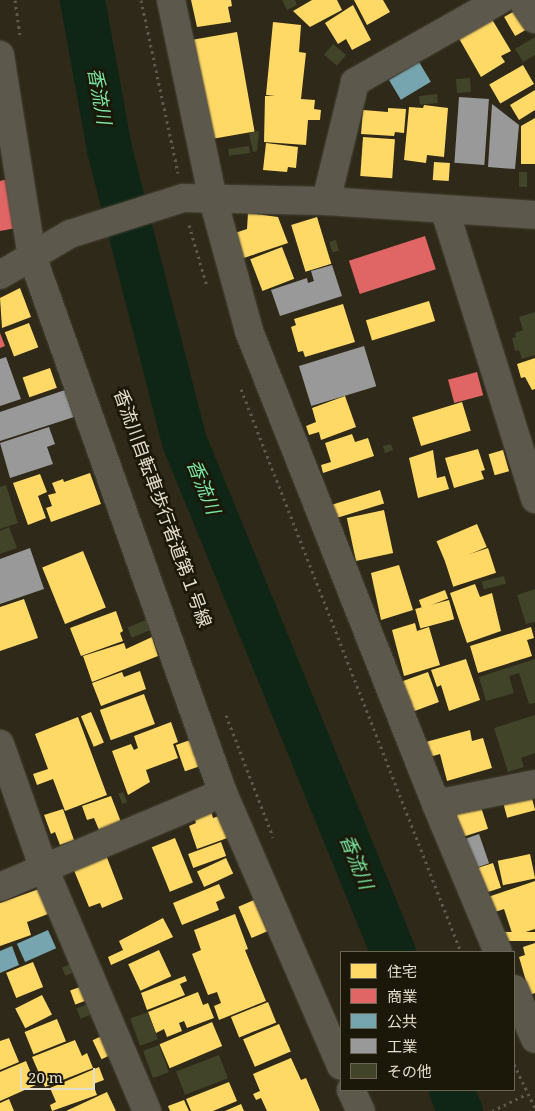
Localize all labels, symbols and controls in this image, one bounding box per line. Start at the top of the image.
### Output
water label: 香流川 [83,66,115,126]
street label: 香流川自転車歩行者道第１号線 [110,386,216,630]
water label: 香流川 [182,456,224,518]
water label: 香流川 [335,831,377,893]
legend [340,951,515,1091]
text: 住宅 [387,961,417,981]
text: 商業 [387,986,417,1006]
text: 公共 [387,1011,417,1031]
text: 工業 [387,1036,417,1056]
scale bar [22,1058,98,1090]
text: その他 [387,1061,432,1081]
text: 20 m [28,1067,63,1087]

